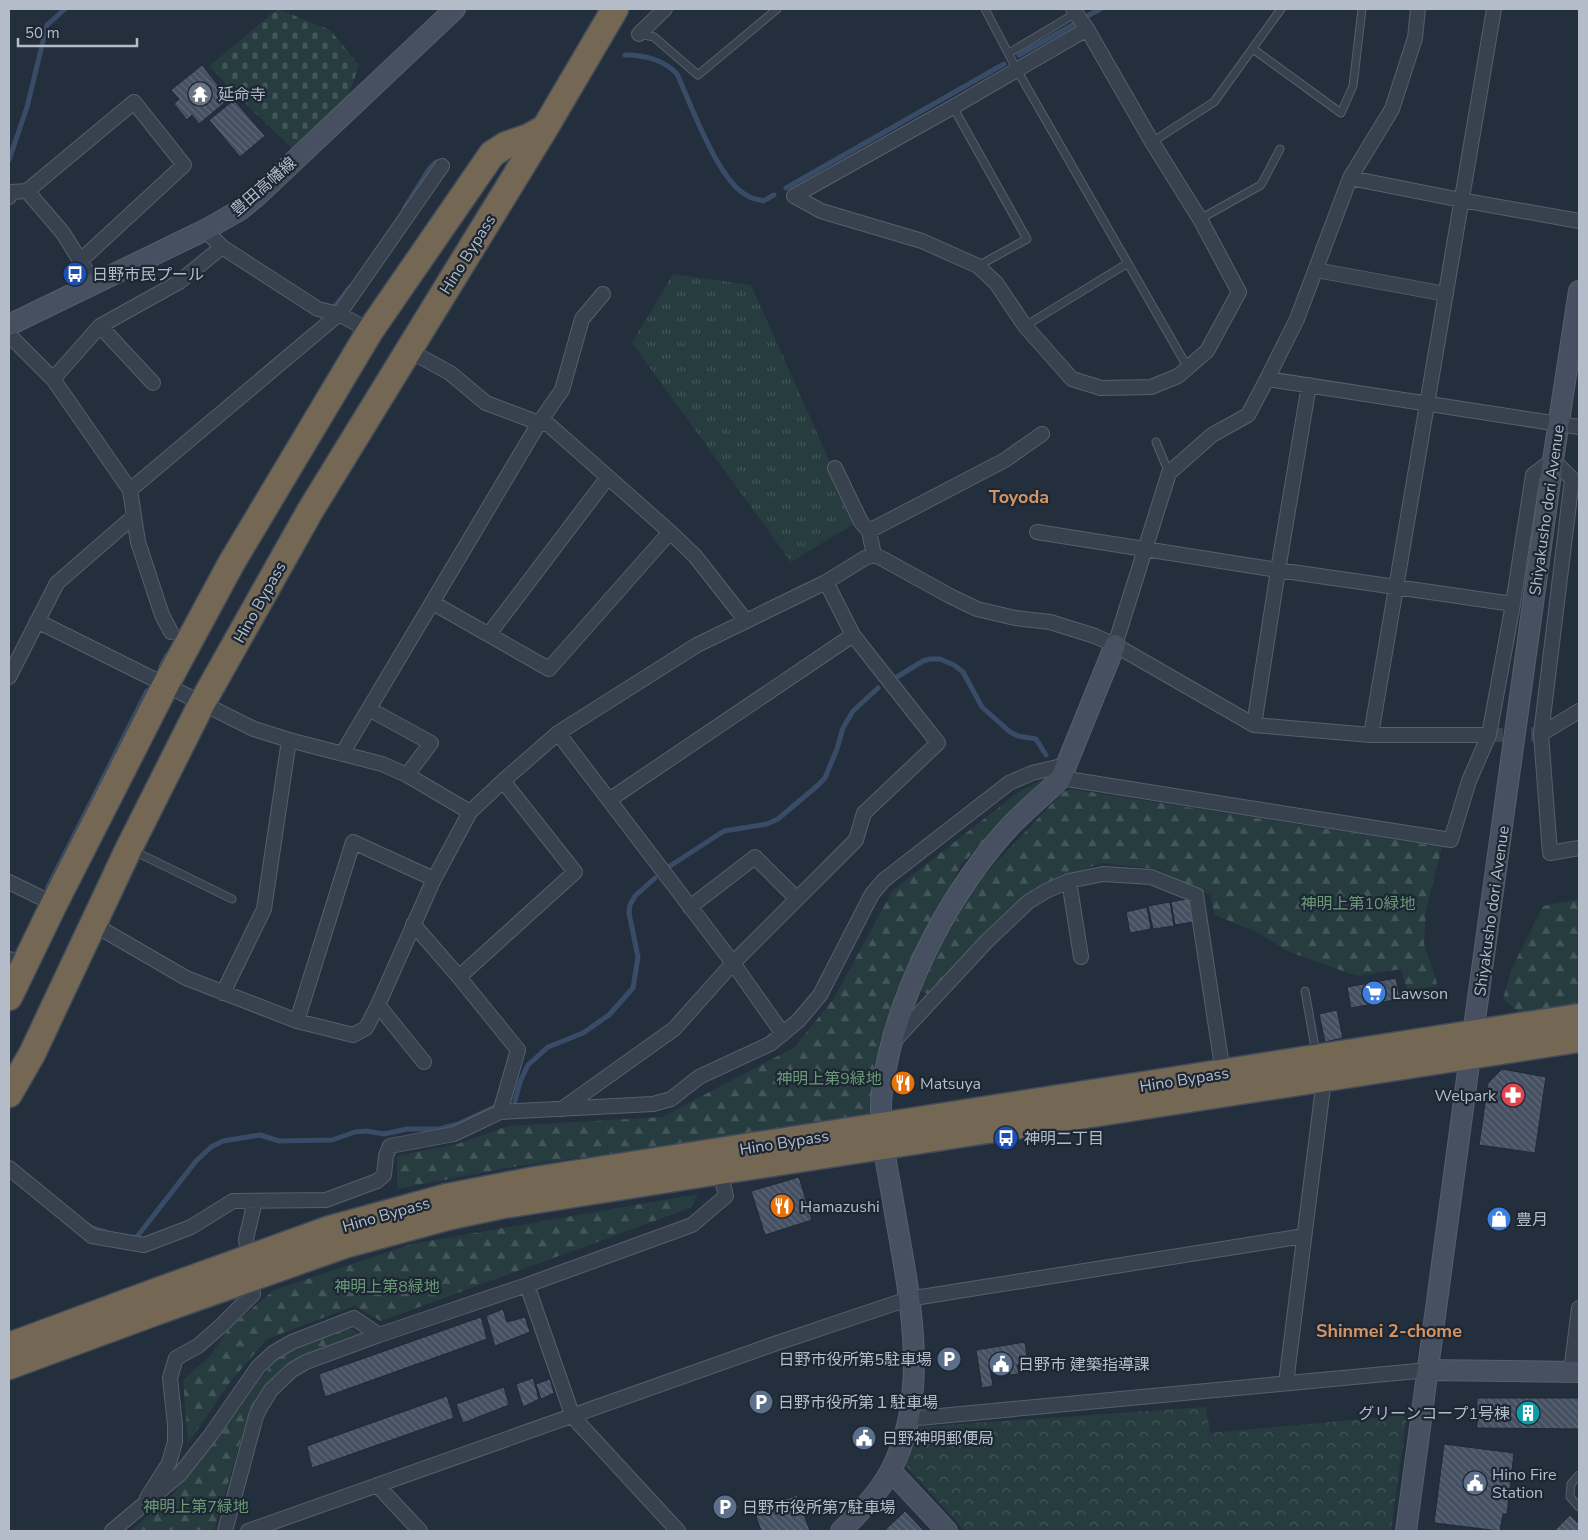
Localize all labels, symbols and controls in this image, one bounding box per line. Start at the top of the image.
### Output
scale bar [18,15,136,47]
text: 50 m [25,23,60,43]
temple icon: 延命寺 [187,81,213,107]
place label: 延命寺 [218,84,266,106]
street label: 豊田高幡線 [226,152,301,221]
street label: Hino Bypass [435,210,501,299]
bus stop icon: 日野市民プール [62,261,88,287]
place label: 日野市民プール [92,264,204,286]
street label: Shiyakusho dori Avenue [1524,423,1570,597]
district label: Toyoda [989,485,1049,509]
street label: Hino Bypass [228,558,291,647]
street label: Shiyakusho dori Avenue [1469,824,1515,998]
park label: 神明上第10緑地 [1300,893,1416,915]
supermarket icon: Lawson [1361,980,1387,1006]
place label: Lawson [1392,983,1448,1005]
street label: Hino Bypass [1138,1062,1230,1098]
park label: 神明上第9緑地 [776,1068,882,1090]
restaurant icon: Matsuya [890,1070,916,1096]
place label: Matsuya [920,1073,981,1095]
pharmacy icon: Welpark [1500,1082,1526,1108]
place label: Welpark [1435,1085,1497,1107]
street label: Hino Bypass [738,1125,830,1161]
bus stop icon: 神明二丁目 [993,1125,1019,1151]
place label: 神明二丁目 [1024,1128,1104,1150]
street label: Hino Bypass [340,1192,433,1238]
restaurant icon: Hamazushi [769,1193,795,1219]
place label: Hamazushi [800,1196,880,1218]
shop icon: 豊月 [1486,1206,1512,1232]
place label: 豊月 [1516,1209,1548,1231]
park label: 神明上第8緑地 [334,1276,440,1298]
district label: Shinmei 2-chome [1316,1319,1462,1343]
parking icon: 日野市役所第5駐車場 [936,1346,962,1372]
place label: 日野市役所第5駐車場 [778,1349,932,1371]
public building icon: 日野市 建築指導課 [988,1351,1014,1377]
place label: 日野市 建築指導課 [1018,1354,1150,1376]
parking icon: 日野市役所第１駐車場 [748,1389,774,1415]
place label: 日野市役所第１駐車場 [778,1392,938,1414]
building icon: グリーンコープ1号棟 [1515,1400,1541,1426]
place label: グリーンコープ1号棟 [1358,1403,1510,1425]
public building icon: 日野神明郵便局 [851,1425,877,1451]
place label: 日野神明郵便局 [882,1428,994,1450]
place label: Hino Fire Station [1492,1464,1557,1504]
public building icon: Hino Fire Station [1462,1470,1488,1496]
parking icon: 日野市役所第7駐車場 [712,1494,738,1520]
park label: 神明上第7緑地 [143,1496,249,1518]
place label: 日野市役所第7駐車場 [742,1497,896,1519]

